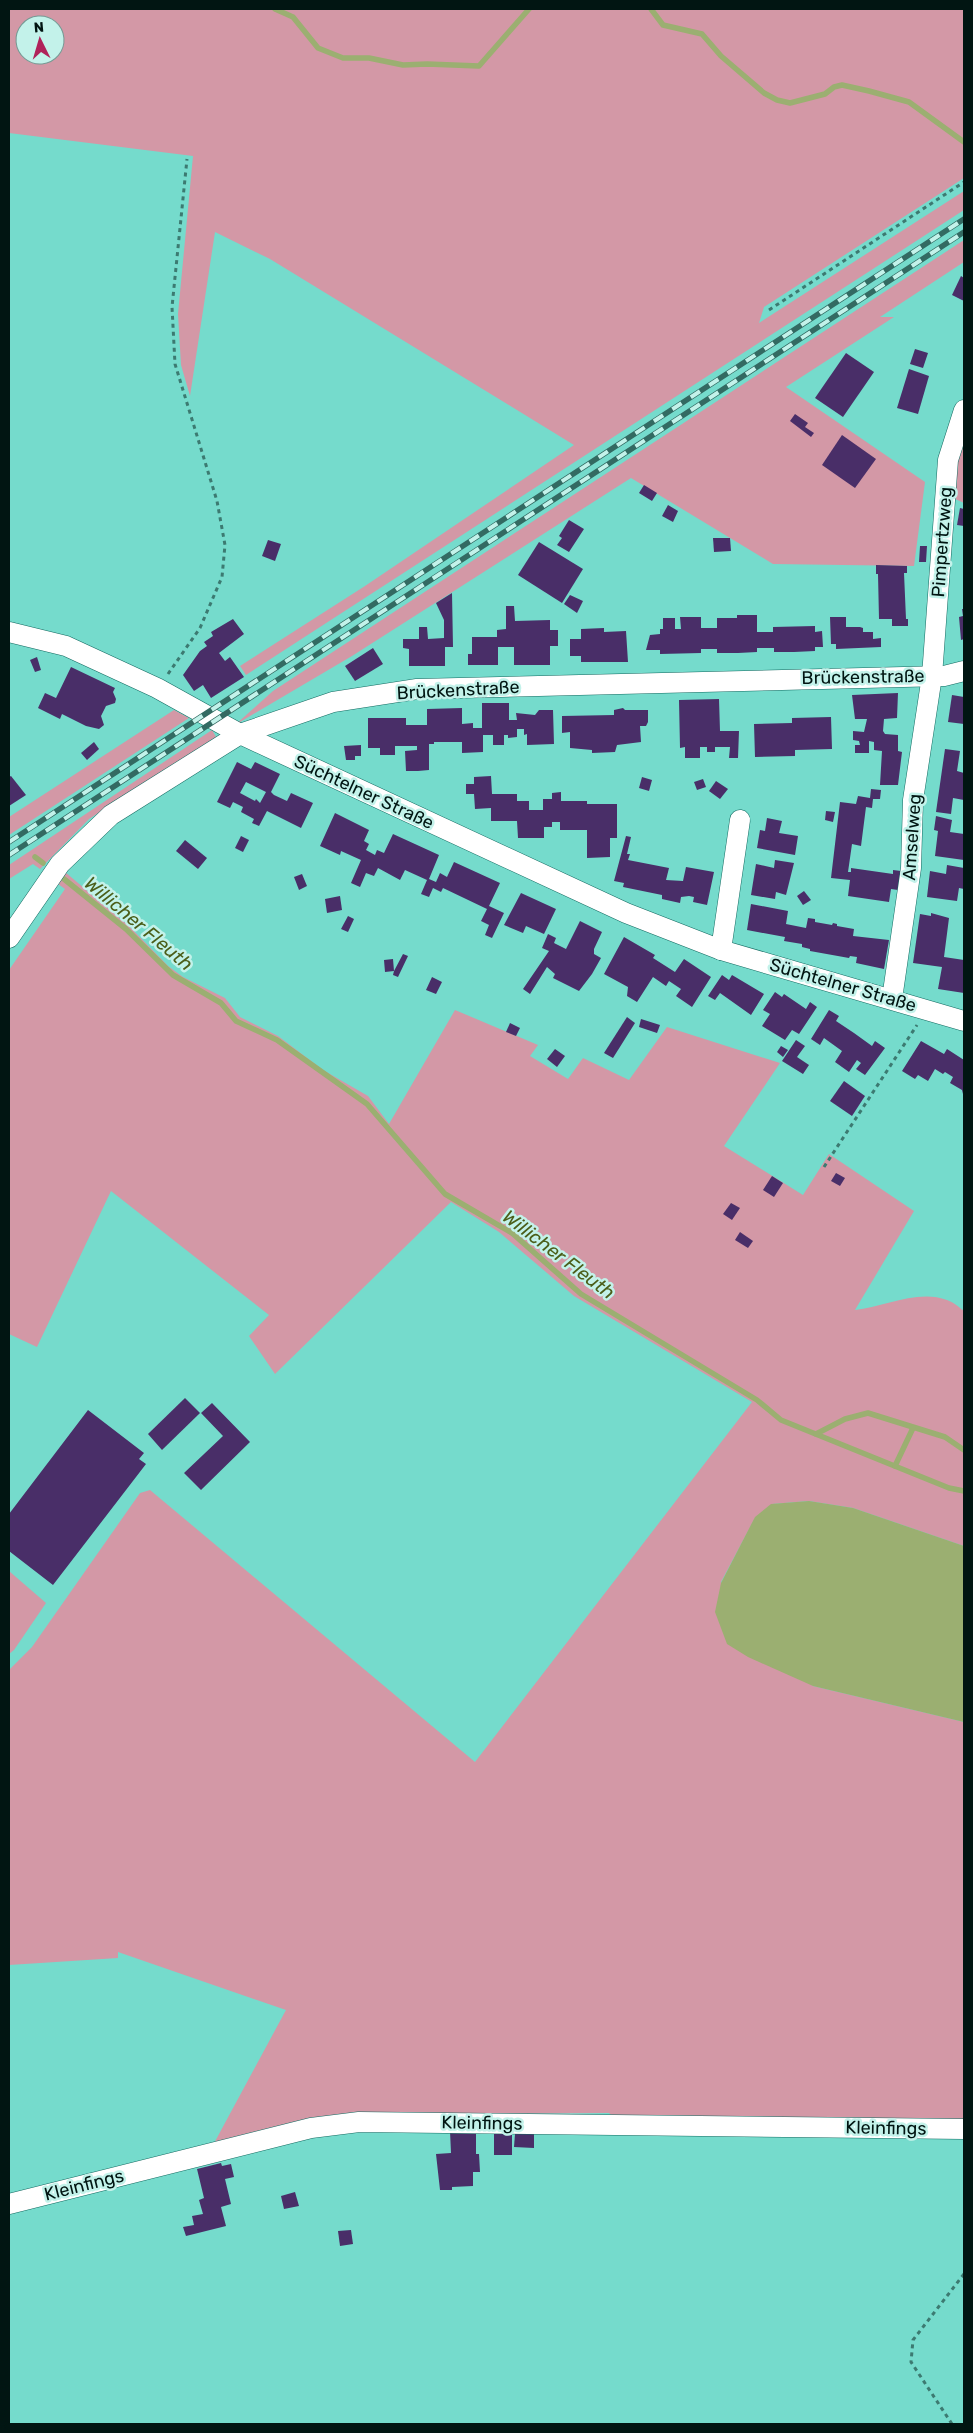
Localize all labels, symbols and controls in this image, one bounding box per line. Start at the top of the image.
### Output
north arrow [15,15,65,65]
text: N [33,19,45,36]
street label: Pimpertzweg [927,486,957,598]
street label: Brückenstraße [801,665,925,689]
street label: Brückenstraße [396,676,520,704]
street label: Süchtelner Straße [291,750,437,834]
street label: Amselweg [898,793,926,881]
water label: Willicher Fleuth [80,871,198,975]
street label: Süchtelner Straße [767,954,919,1016]
water label: Willicher Fleuth [498,1205,619,1304]
street label: Kleinfings [441,2111,523,2135]
street label: Kleinfings [845,2116,927,2140]
street label: Kleinfings [42,2165,126,2205]

